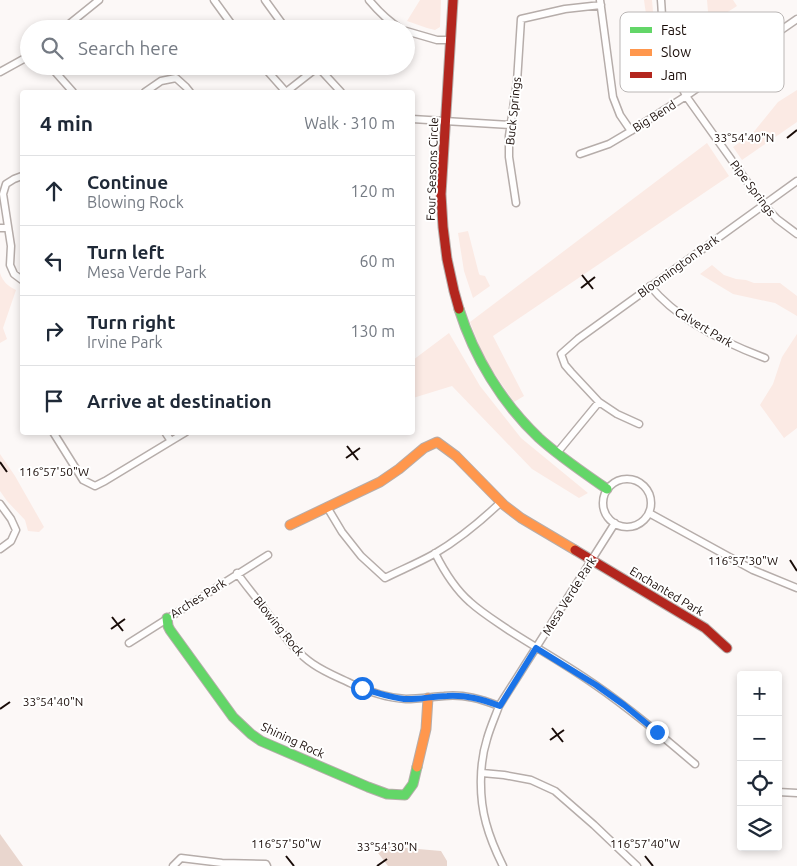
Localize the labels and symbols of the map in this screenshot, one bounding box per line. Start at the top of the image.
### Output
legend [620,12,784,92]
text: Fast [661,22,687,38]
text: Slow [661,44,691,60]
text: Jam [661,67,687,83]
street label: Buck Springs [503,76,523,146]
street label: Big Bend [630,98,678,134]
street label: Four Seasons Circle [424,117,440,221]
text: 33°54'40"N [714,131,774,144]
street label: Pipe Springs [728,158,778,218]
street label: Bloomington Park [635,232,721,300]
street label: Calvert Park [673,305,735,349]
text: 116°57'50"W [19,465,89,478]
street label: Mesa Verde Park [540,554,598,638]
text: 116°57'30"W [708,554,778,567]
street label: Enchanted Park [628,564,706,618]
street label: Arches Park [168,576,228,620]
street label: Blowing Rock [251,594,307,658]
route start [351,677,374,700]
text: 33°54'40"N [23,695,83,708]
street label: Shining Rock [259,720,327,760]
route end [646,721,669,744]
text: 116°57'50"W [251,837,321,850]
text: 116°57'40"W [610,837,680,850]
text: 33°54'30"N [357,840,417,853]

